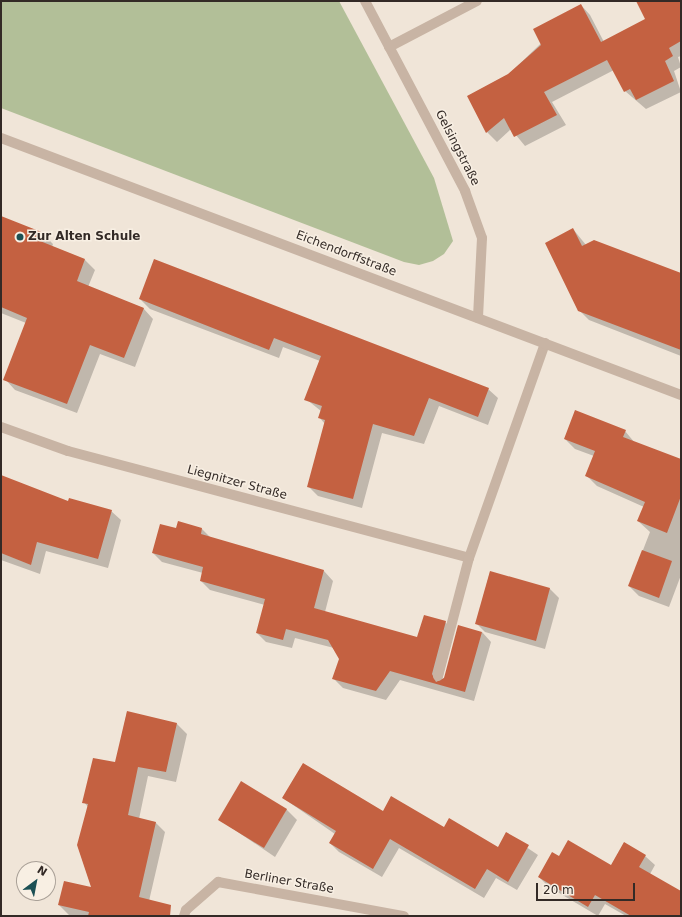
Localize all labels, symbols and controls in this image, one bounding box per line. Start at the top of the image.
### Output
street label: Gelsingstraße [432,108,482,188]
street label: Eichendorffstraße [294,228,398,280]
place label: Zur Alten Schule [28,230,140,244]
marker: Zur Alten Schule [15,232,25,242]
street label: Liegnitzer Straße [186,463,288,503]
north arrow [16,861,56,901]
text: N [35,863,49,879]
street label: Berliner Straße [243,867,335,897]
scale bar [538,875,637,901]
text: 20 m [543,883,574,897]

